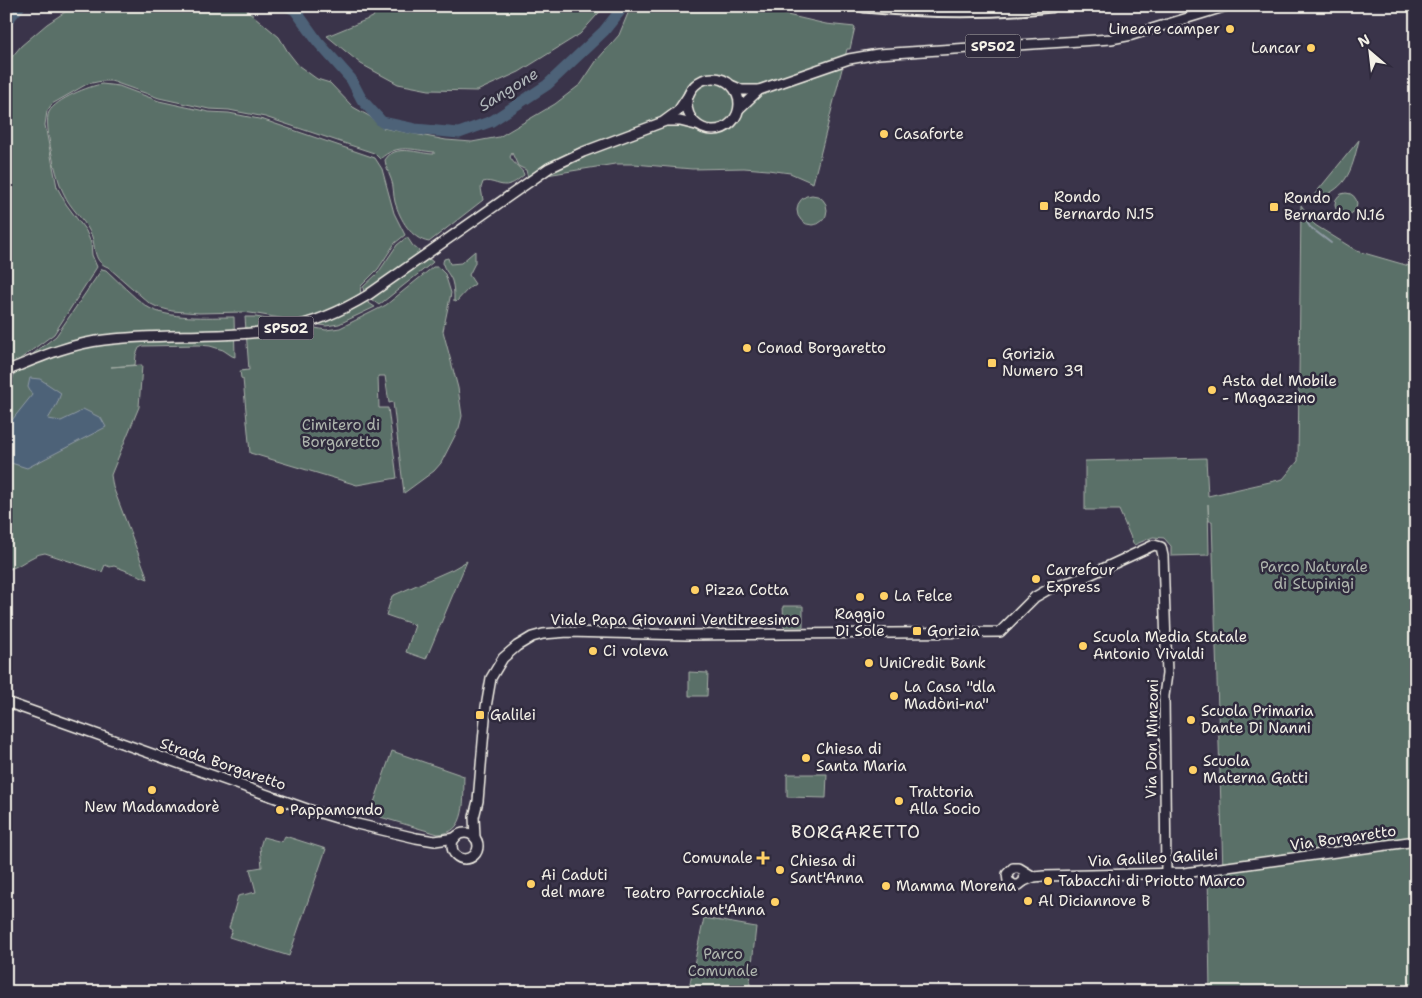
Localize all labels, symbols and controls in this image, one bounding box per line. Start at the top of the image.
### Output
place label: Lineare camper [1108,19,1220,39]
marker: Lineare camper [1224,23,1236,35]
north arrow [1344,28,1394,78]
text: N [1355,30,1373,51]
road number: SP502 [966,34,1020,58]
place label: Lancar [1251,38,1301,58]
marker: Lancar [1305,42,1317,54]
water label: Sangone [474,63,542,116]
place label: Casaforte [894,124,964,144]
marker: Casaforte [878,128,890,140]
place label: Rondo Bernardo N.15 [1054,187,1154,224]
place label: Rondo Bernardo N.16 [1284,188,1385,225]
marker: Rondo Bernardo N.15 [1038,200,1050,212]
marker: Rondo Bernardo N.16 [1268,201,1280,213]
road number: SP502 [258,316,314,339]
place label: Conad Borgaretto [757,338,886,358]
marker: Conad Borgaretto [741,342,753,354]
place label: Gorizia Numero 39 [1002,344,1084,381]
marker: Gorizia Numero 39 [986,357,998,369]
place label: Asta del Mobile - Magazzino [1222,371,1337,408]
marker: Asta del Mobile - Magazzino [1206,384,1218,396]
park label: Cimitero di Borgaretto [302,415,380,452]
park label: Parco Naturale di Stupinigi [1260,557,1368,594]
place label: Carrefour Express [1046,560,1115,597]
marker: Carrefour Express [1030,573,1042,585]
place label: Pizza Cotta [705,580,789,600]
marker: Pizza Cotta [689,584,701,596]
place label: La Felce [894,586,953,606]
marker: La Felce [878,590,890,602]
marker: Raggio Di Sole [854,591,866,603]
place label: Raggio Di Sole [835,604,885,641]
street label: Viale Papa Giovanni Ventitreesimo [550,610,800,630]
place label: Gorizia [927,621,980,641]
marker: Gorizia [911,625,923,637]
place label: Scuola Media Statale Antonio Vivaldi [1093,627,1247,664]
marker: Scuola Media Statale Antonio Vivaldi [1077,640,1089,652]
place label: Ci voleva [603,641,669,661]
marker: Ci voleva [587,645,599,657]
place label: UniCredit Bank [879,653,986,673]
marker: UniCredit Bank [863,657,875,669]
place label: La Casa "dla Madòni-na" [904,677,996,714]
street label: Via Don Minzoni [1141,679,1163,799]
marker: La Casa "dla Madòni-na" [888,690,900,702]
place label: Scuola Primaria Dante Di Nanni [1201,701,1314,738]
place label: Galilei [490,705,536,725]
marker: Galilei [474,709,486,721]
marker: Scuola Primaria Dante Di Nanni [1185,714,1197,726]
street label: Strada Borgaretto [157,733,289,795]
place label: Chiesa di Santa Maria [816,739,907,776]
place label: Scuola Materna Gatti [1203,751,1308,788]
marker: Chiesa di Santa Maria [800,752,812,764]
marker: Scuola Materna Gatti [1187,764,1199,776]
place label: Trattoria Alla Socio [909,782,981,819]
marker: New Madamadorè [146,784,158,796]
marker: Trattoria Alla Socio [893,795,905,807]
place label: New Madamadorè [84,797,220,817]
place label: Pappamondo [290,800,383,820]
marker: Pappamondo [274,804,286,816]
district label: BORGARETTO [791,820,921,844]
street label: Via Borgaretto [1289,821,1397,855]
street label: Via Galileo Galilei [1087,845,1219,871]
place label: Comunale [682,848,753,868]
place label: Chiesa di Sant'Anna [790,851,864,888]
marker: Comunale [757,852,769,864]
marker: Chiesa di Sant'Anna [774,864,786,876]
place label: Ai Caduti del mare [541,865,608,902]
place label: Tabacchi di Priotto Marco [1058,871,1245,891]
marker: Tabacchi di Priotto Marco [1042,875,1054,887]
place label: Mamma Morena [896,876,1017,896]
marker: Ai Caduti del mare [525,878,537,890]
marker: Mamma Morena [880,880,892,892]
place label: Teatro Parrocchiale Sant'Anna [624,883,766,920]
place label: Al Diciannove B [1038,891,1151,911]
marker: Al Diciannove B [1022,895,1034,907]
marker: Teatro Parrocchiale Sant'Anna [769,896,781,908]
park label: Parco Comunale [688,944,758,981]

